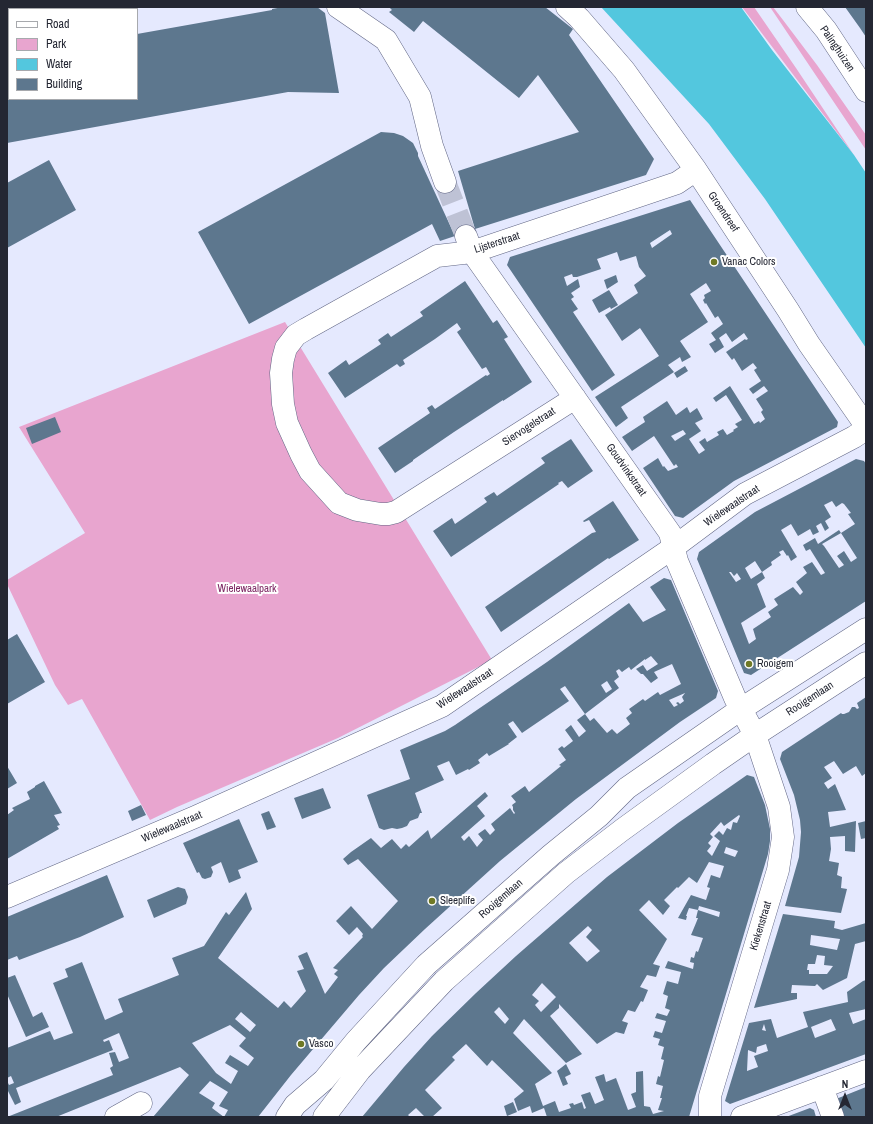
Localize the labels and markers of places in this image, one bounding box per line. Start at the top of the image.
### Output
place label: Vanac Colors [722,255,775,269]
marker: Vanac Colors [709,257,719,267]
place label: Rooigem [757,657,794,671]
marker: Rooigem [744,659,754,669]
place label: Sleeplife [440,894,475,908]
marker: Sleeplife [427,896,437,906]
place label: Vasco [309,1037,333,1051]
marker: Vasco [296,1039,306,1049]

